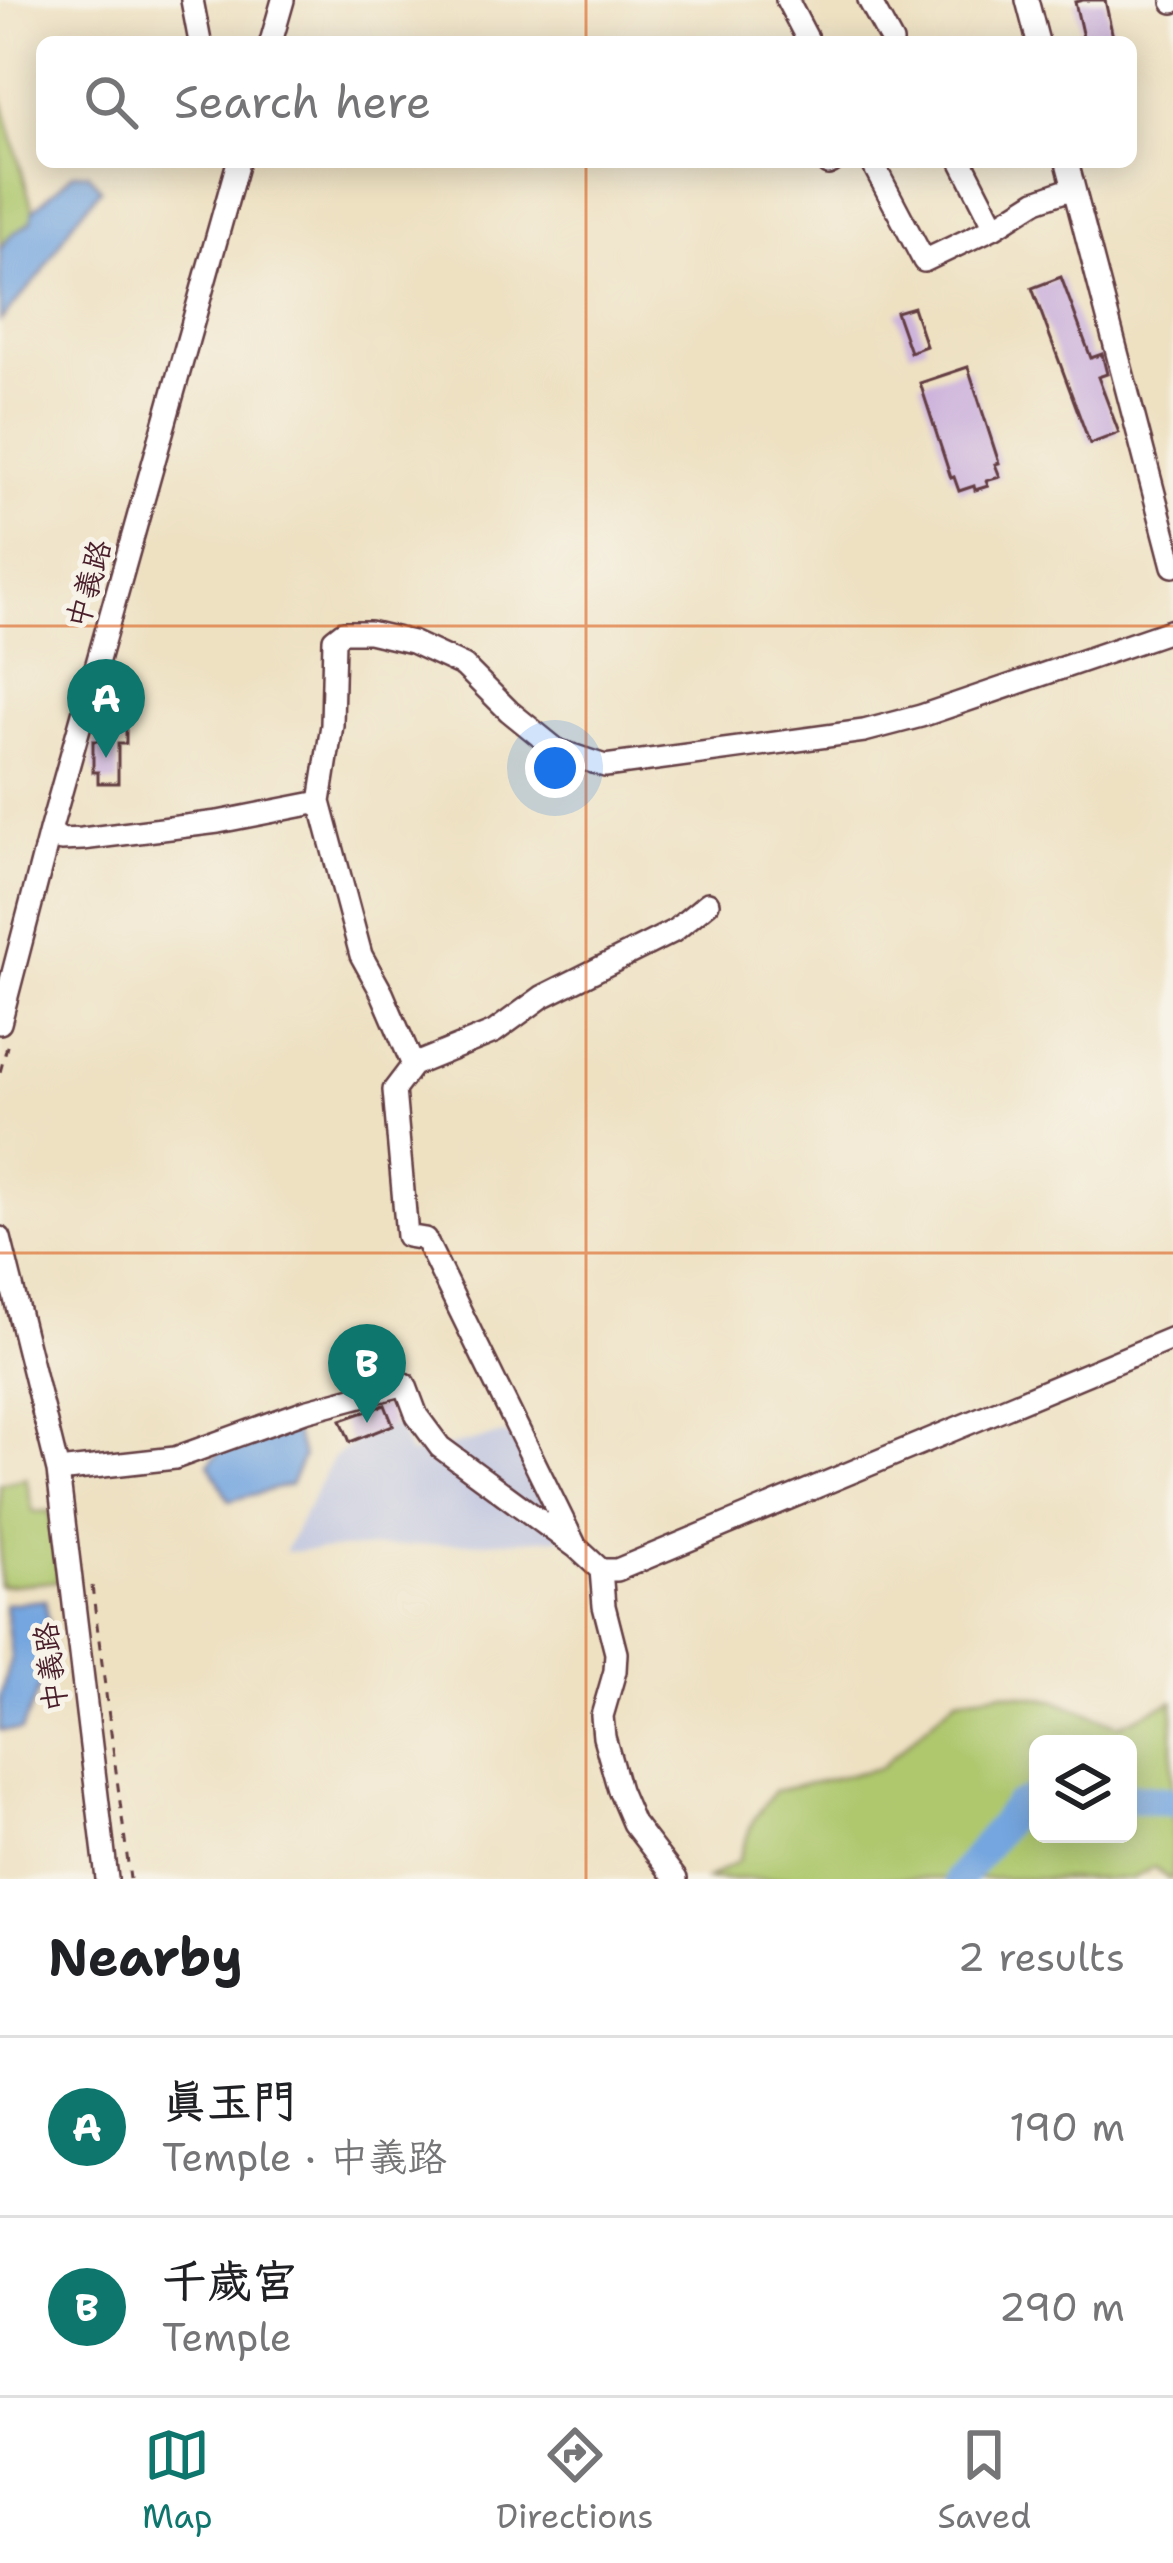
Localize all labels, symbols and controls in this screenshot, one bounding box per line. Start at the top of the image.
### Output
search box [36,36,1137,168]
icon: search [78,69,144,135]
text: Search here [174,72,431,132]
street label: 中義路 [56,535,121,633]
pin: A [67,659,145,758]
your location [525,738,585,798]
pin: B [328,1324,406,1423]
street label: 中義路 [25,1620,76,1714]
map controls [1029,1735,1137,1843]
button: layers [1029,1735,1137,1843]
text: Nearby [48,1923,243,1991]
text: 2 results [958,1931,1125,1983]
text: 真玉門 [162,2071,297,2131]
text: A [72,2101,102,2153]
text: 190 m [1009,2101,1125,2153]
text: Temple · 中義路 [162,2131,446,2183]
text: 千歲宮 [162,2251,297,2311]
text: B [75,2281,99,2333]
text: 290 m [999,2281,1125,2333]
text: Temple [162,2311,292,2363]
tab: Map [142,2422,213,2539]
tab: Directions [496,2422,654,2539]
tab: Saved [937,2422,1031,2539]

